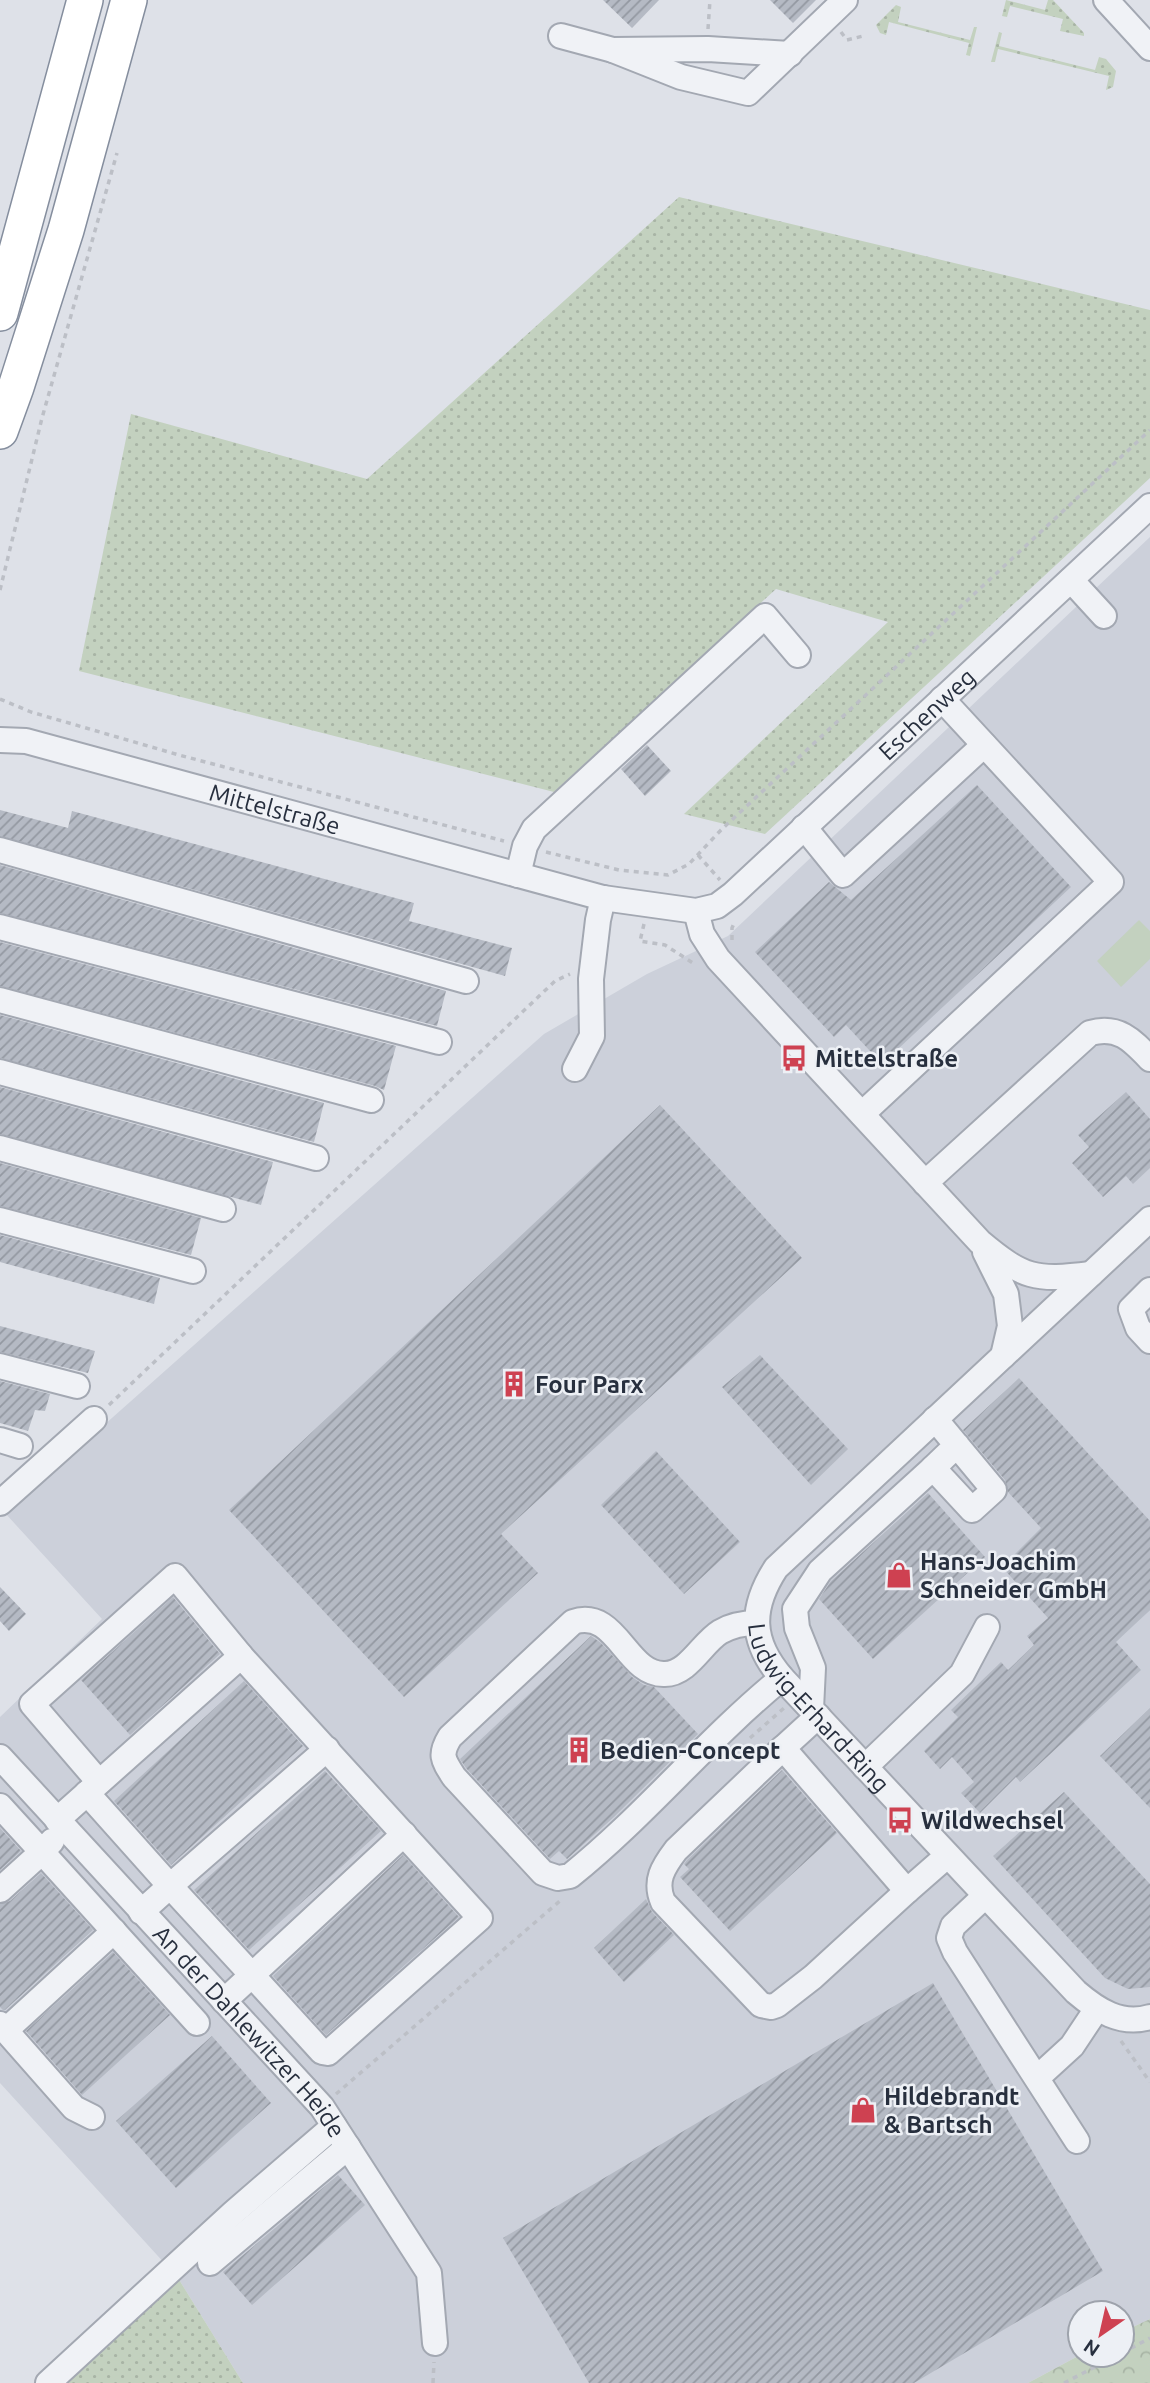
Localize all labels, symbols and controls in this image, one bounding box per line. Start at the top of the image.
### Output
street label: Eschenweg [873,663,980,765]
street label: Mittelstraße [207,778,343,839]
bus stop icon: Mittelstraße [779,1043,809,1073]
place label: Mittelstraße [815,1045,958,1072]
building icon: Four Parx [499,1369,529,1399]
place label: Four Parx [535,1371,643,1398]
place label: Hans-Joachim Schneider GmbH [920,1548,1107,1603]
shop icon: Hans-Joachim Schneider GmbH [884,1560,914,1590]
street label: Ludwig-Erhard-Ring [744,1622,895,1798]
building icon: Bedien-Concept [564,1735,594,1765]
place label: Bedien-Concept [600,1737,780,1764]
bus stop icon: Wildwechsel [885,1805,915,1835]
place label: Wildwechsel [921,1807,1064,1834]
street label: An der Dahlewitzer Heide [148,1920,351,2142]
place label: Hildebrandt & Bartsch [884,2083,1019,2138]
shop icon: Hildebrandt & Bartsch [848,2095,878,2125]
north arrow [1066,2299,1136,2369]
text: N [1079,2335,1104,2361]

